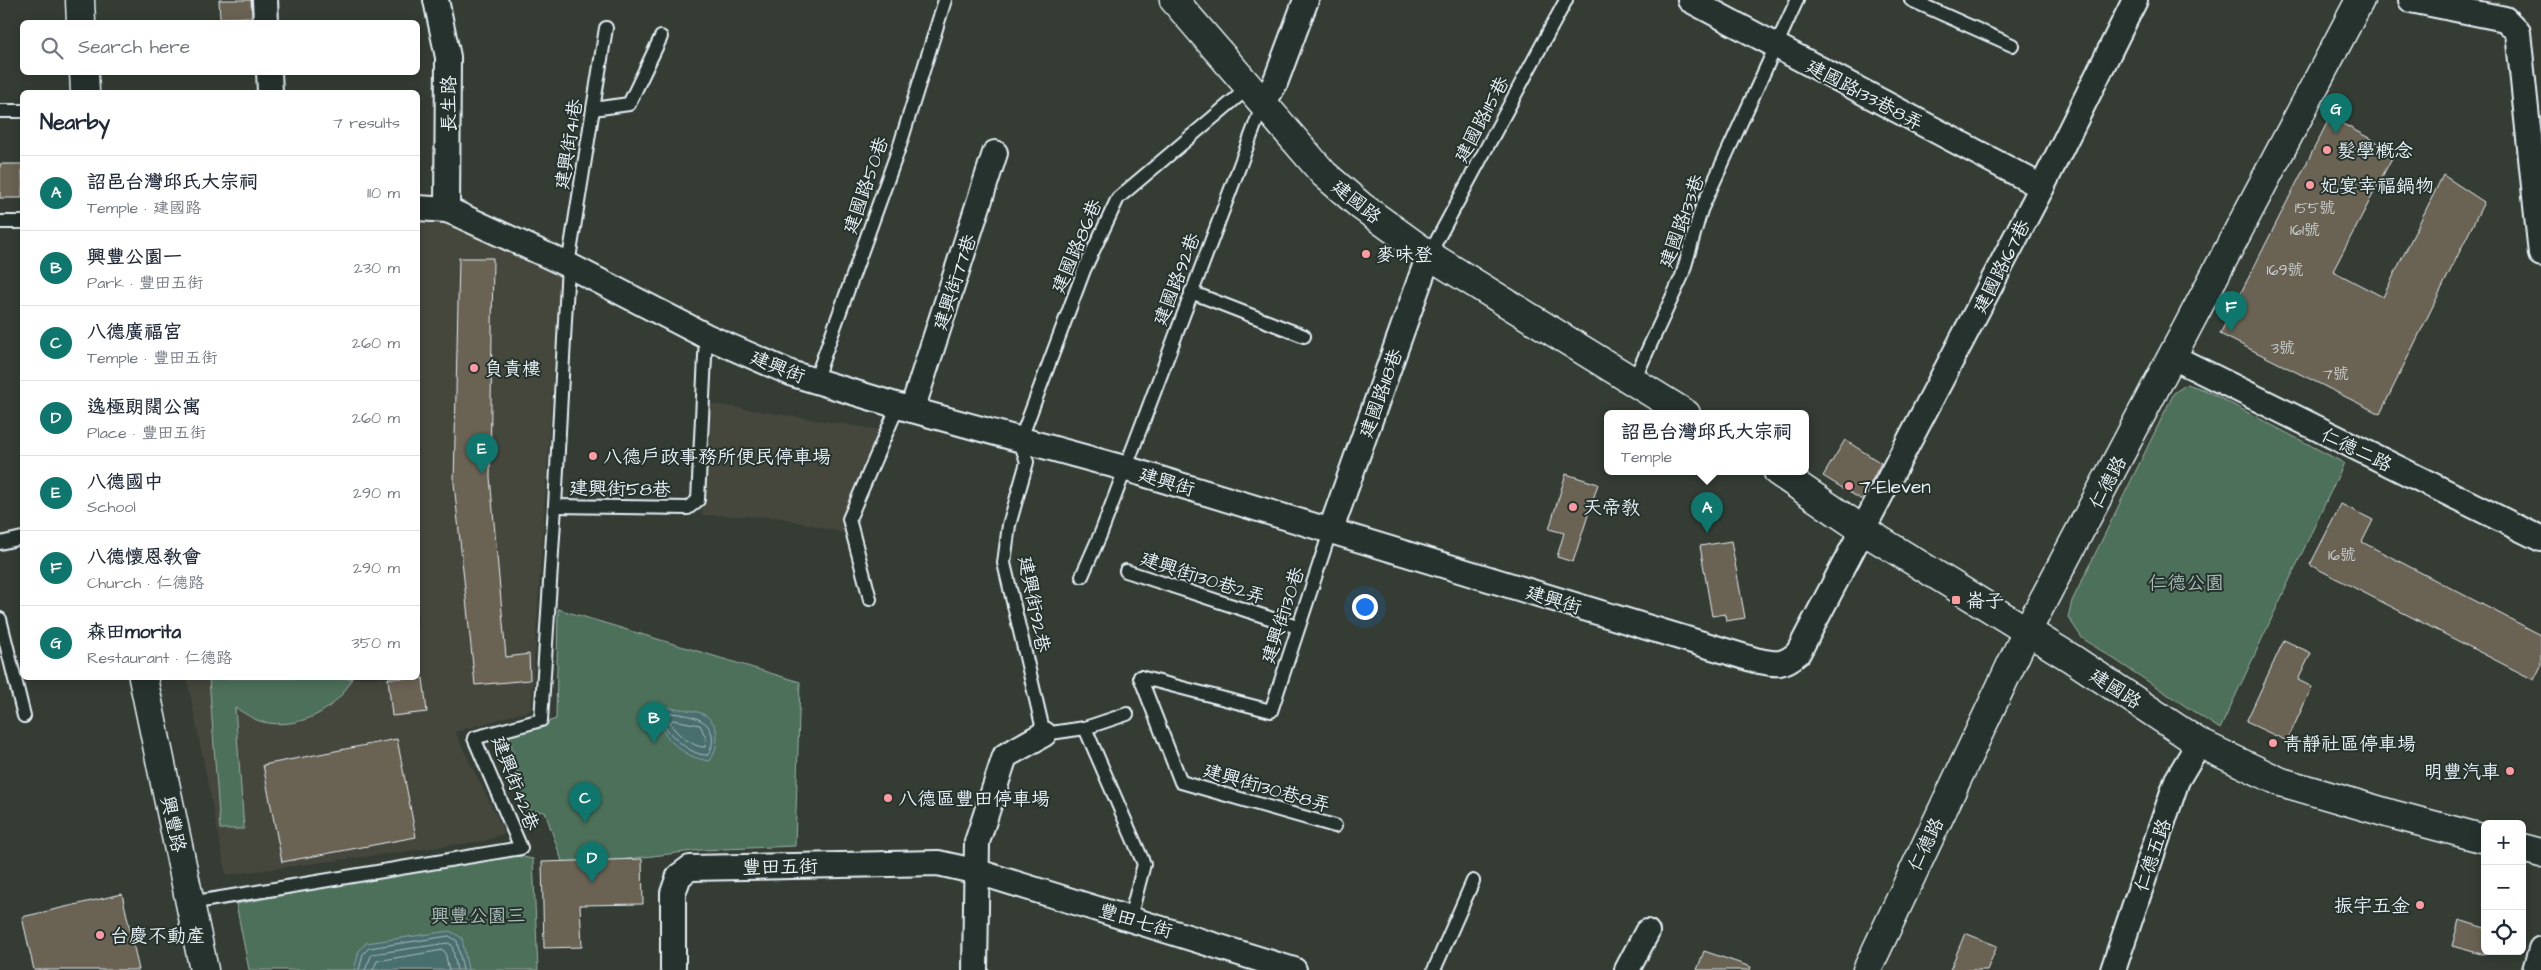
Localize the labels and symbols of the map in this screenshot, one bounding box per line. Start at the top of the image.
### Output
street label: 建國路133巷8弄 [1801,53,1928,138]
street label: 建國路115巷 [1448,72,1516,168]
street label: 長生路 [436,75,463,133]
pin: G [2320,93,2352,134]
street label: 建興街41巷 [549,97,590,191]
street label: 建國路50巷 [837,133,896,238]
place label: 髮學概念 [2337,138,2413,165]
marker: 髮學概念 [2321,144,2333,156]
street label: 建國路133巷 [1653,171,1712,272]
place label: 妃宴幸福鍋物 [2320,173,2434,200]
street label: 建國路 [1325,174,1387,231]
marker: 妃宴幸福鍋物 [2304,179,2316,191]
street label: 建國路86巷 [1045,195,1109,298]
house number: 155號 [2295,197,2335,219]
street label: 建國路167巷 [1967,215,2038,318]
house number: 161號 [2290,219,2320,241]
street label: 建國路92巷 [1147,229,1208,330]
street label: 建興街77巷 [927,231,984,334]
place label: 麥味登 [1376,242,1433,269]
marker: 麥味登 [1360,248,1372,260]
house number: 169號 [2266,259,2304,281]
pin: F [2215,291,2247,332]
house number: 3號 [2271,337,2295,359]
street label: 建興街 [746,344,809,391]
street label: 建國路118巷 [1353,345,1410,442]
place label: 負責樓 [484,356,541,383]
marker: 負責樓 [468,362,480,374]
house number: 7號 [2323,363,2349,385]
street label: 仁德二路 [2316,422,2396,479]
pin: E [466,433,498,474]
place label: 八德戶政事務所便民停車場 [603,444,831,471]
marker: 八德戶政事務所便民停車場 [587,450,599,462]
street label: 仁德路 [2083,451,2134,514]
street label: 建興街 [1135,461,1198,504]
place label: 7-Eleven [1859,474,1931,501]
street label: 建興街58巷 [569,475,671,504]
marker: 7-Eleven [1843,480,1855,492]
pin: A [1691,492,1723,533]
place label: 天帝教 [1583,495,1640,522]
marker: 天帝教 [1567,501,1579,513]
house number: 16號 [2328,544,2356,566]
street label: 建興街130巷2弄 [1137,546,1269,611]
street label: 建興街92巷 [1011,554,1056,655]
street label: 建興街130巷 [1255,564,1312,667]
park label: 仁德公園 [2148,570,2224,597]
street label: 建興街 [1522,579,1585,622]
place label: 崙子 [1966,588,2004,615]
your location [1352,594,1378,620]
marker: 崙子 [1950,594,1962,606]
street label: 建國路 [2084,662,2146,716]
pin: B [638,702,670,743]
place label: 青靜社區停車場 [2283,731,2416,758]
street label: 建興街42巷 [484,732,545,835]
marker: 青靜社區停車場 [2267,737,2279,749]
street label: 建興街130巷8弄 [1200,757,1333,820]
place label: 明豐汽車 [2424,759,2500,786]
marker: 明豐汽車 [2504,765,2516,777]
pin: C [569,782,601,823]
place label: 八德區豐田停車場 [898,786,1050,813]
marker: 八德區豐田停車場 [882,792,894,804]
street label: 興豐路 [153,794,192,855]
street label: 仁德路 [1902,813,1951,876]
street label: 仁德五路 [2128,815,2179,896]
pin: D [576,842,608,883]
street label: 豐田五街 [742,853,818,882]
place label: 振宇五金 [2334,893,2410,920]
street label: 豐田七街 [1095,897,1176,945]
marker: 振宇五金 [2414,899,2426,911]
park label: 興豐公園三 [430,903,526,930]
place label: 台慶不動產 [110,923,205,950]
marker: 台慶不動產 [94,929,106,941]

